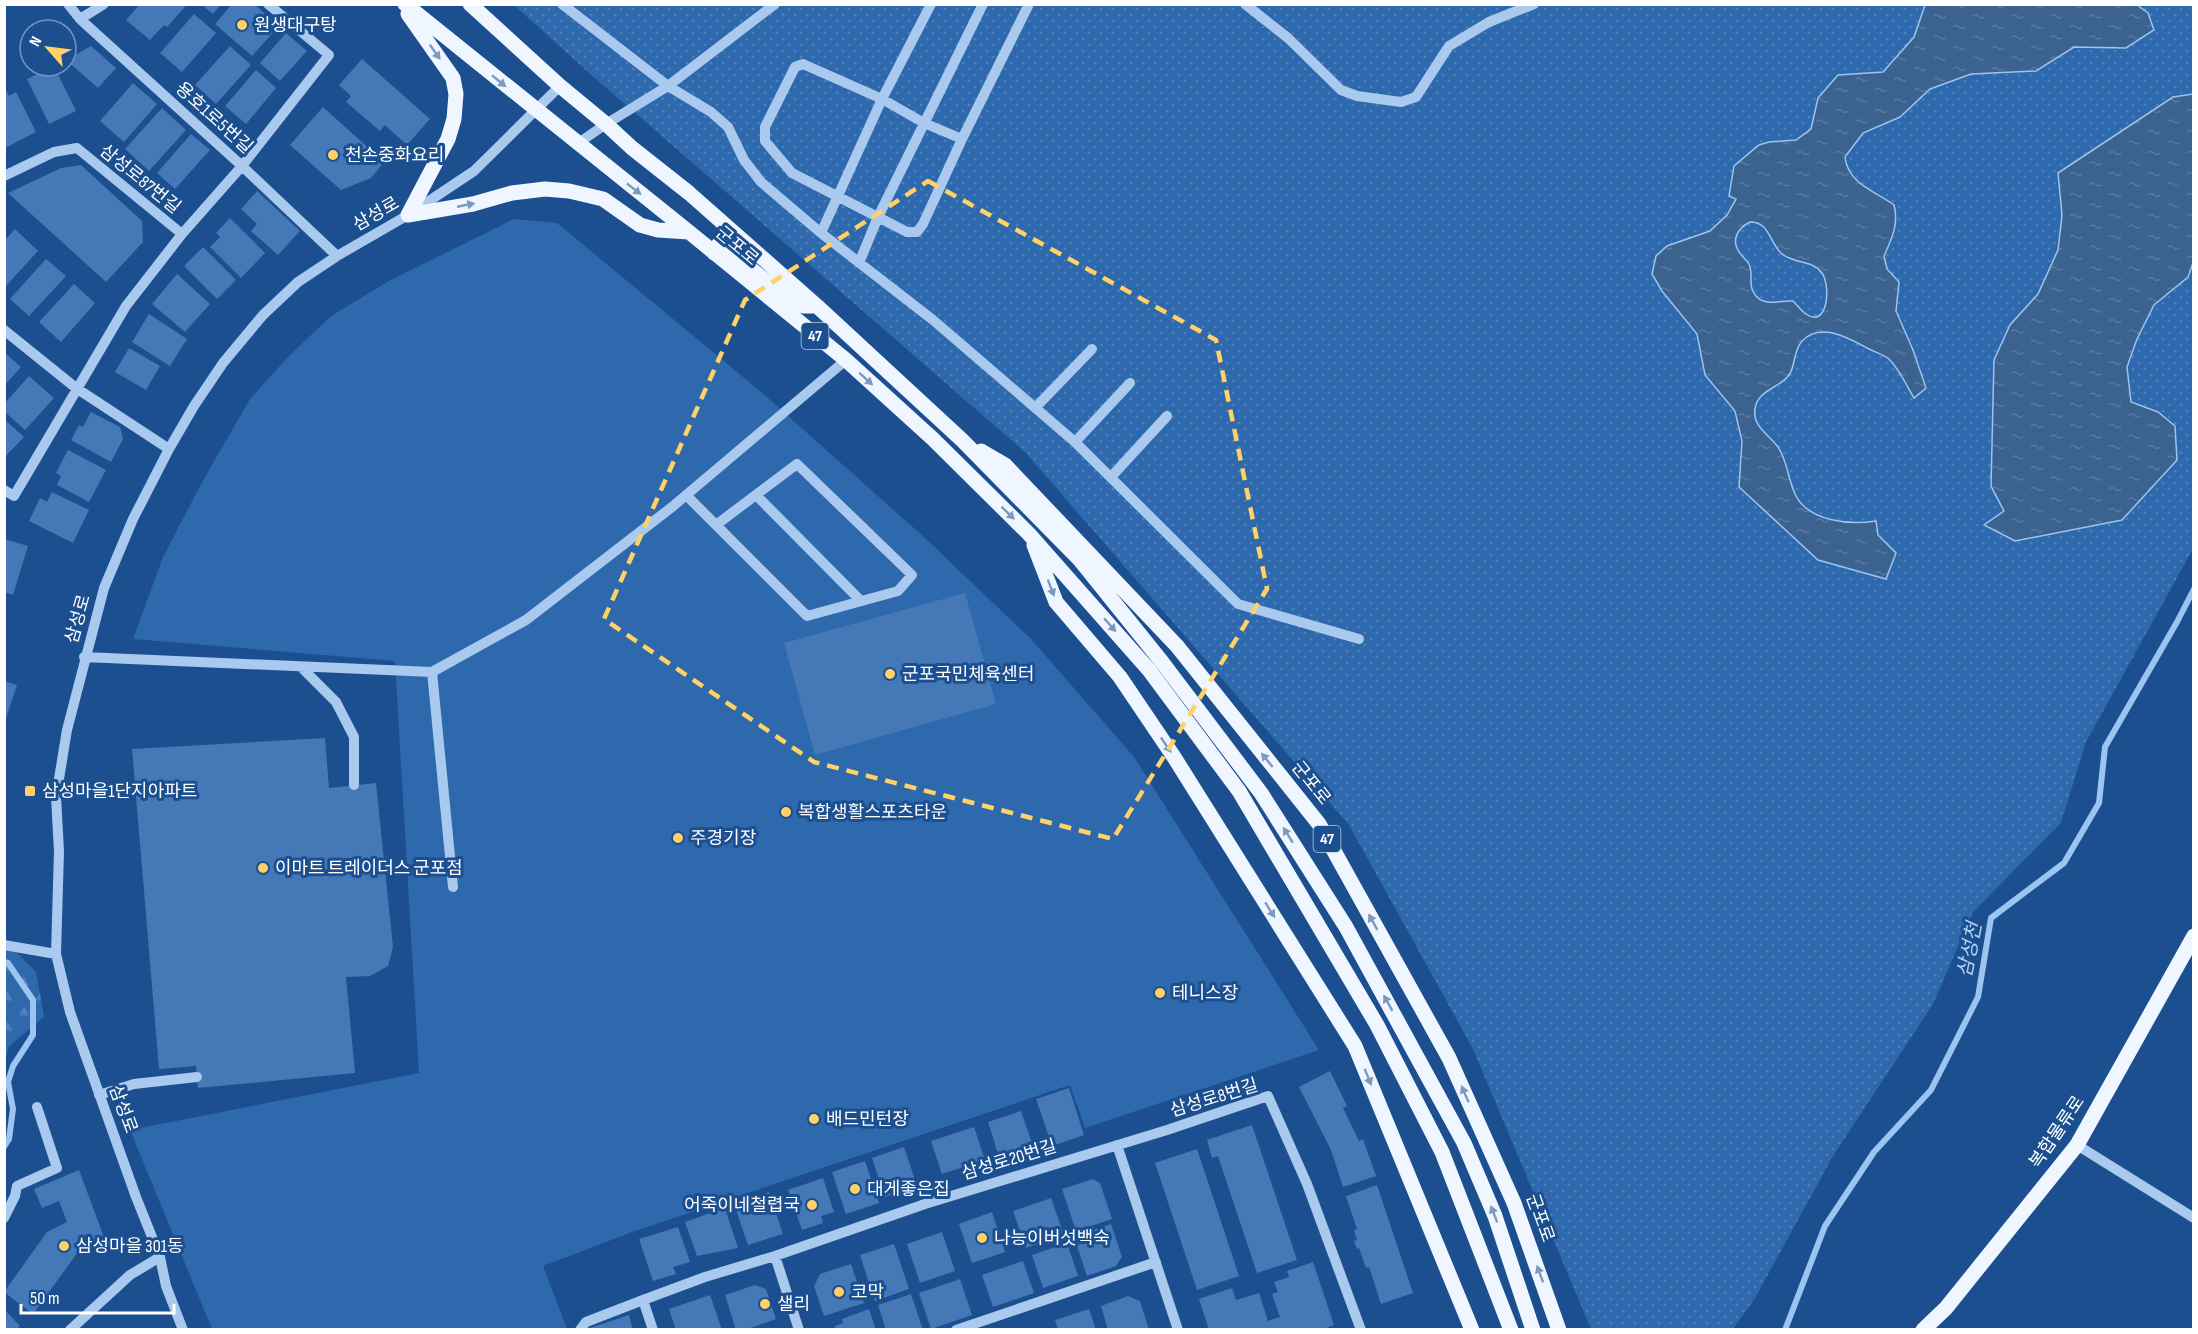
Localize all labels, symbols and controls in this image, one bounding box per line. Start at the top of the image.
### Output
place label: 원생대구탕 [254,15,337,36]
north arrow [18,18,78,78]
marker: 원생대구탕 [235,18,249,32]
text: N [26,33,46,50]
one-way arrow [429,44,441,60]
one-way arrow [491,75,507,88]
street label: 용호1로5번길 [171,78,257,158]
street label: 삼성로87번길 [95,140,185,218]
place label: 천손중화요리 [345,145,444,166]
marker: 천손중화요리 [326,148,340,162]
one-way arrow [626,182,642,195]
street label: 삼성로 [349,192,403,236]
one-way arrow [457,200,476,209]
street label: 군포로 [711,222,763,270]
road number: 47 [802,323,828,349]
one-way arrow [858,372,873,385]
one-way arrow [1000,505,1014,519]
one-way arrow [1047,579,1056,597]
street label: 삼성로 [61,592,95,646]
one-way arrow [1103,617,1116,632]
place label: 군포국민체육센터 [902,664,1034,685]
marker: 군포국민체육센터 [883,667,897,681]
one-way arrow [1160,736,1172,752]
one-way arrow [1262,752,1274,767]
street label: 군포로 [1287,757,1335,809]
place label: 삼성마을1단지아파트 [42,781,197,802]
marker: 삼성마을1단지아파트 [23,784,37,798]
place label: 복합생활스포츠타운 [798,802,947,823]
marker: 복합생활스포츠타운 [779,805,793,819]
road number: 47 [1314,826,1340,852]
one-way arrow [1282,827,1293,844]
place label: 주경기장 [690,828,756,849]
marker: 주경기장 [671,831,685,845]
place label: 이마트 트레이더스 군포점 [275,858,463,879]
marker: 이마트 트레이더스 군포점 [256,861,270,875]
one-way arrow [1264,902,1275,918]
one-way arrow [1368,914,1378,931]
water label: 삼성천 [1953,918,1988,979]
place label: 테니스장 [1172,983,1238,1004]
marker: 테니스장 [1153,986,1167,1000]
one-way arrow [1383,994,1393,1011]
one-way arrow [1363,1069,1373,1087]
street label: 삼성로8번길 [1168,1075,1260,1121]
street label: 삼성로 [105,1082,141,1136]
one-way arrow [1460,1085,1470,1103]
street label: 복합물류로 [2025,1092,2089,1172]
place label: 배드민턴장 [826,1109,909,1130]
marker: 배드민턴장 [807,1112,821,1126]
street label: 삼성로20번길 [959,1136,1059,1184]
place label: 대게좋은집 [867,1179,950,1200]
marker: 대게좋은집 [848,1182,862,1196]
street label: 군포로 [1522,1191,1558,1245]
place label: 어죽이네철렵국 [684,1195,800,1216]
marker: 어죽이네철렵국 [805,1198,819,1212]
one-way arrow [1488,1205,1498,1223]
place label: 나능이버섯백숙 [994,1228,1110,1249]
marker: 나능이버섯백숙 [975,1231,989,1245]
place label: 삼성마을 301동 [76,1236,184,1257]
marker: 삼성마을 301동 [57,1239,71,1253]
one-way arrow [1534,1265,1544,1283]
scale bar [21,1277,174,1315]
place label: 코막 [851,1282,884,1303]
marker: 코막 [832,1285,846,1299]
text: 50 m [30,1288,60,1309]
place label: 샐리 [777,1294,810,1315]
marker: 샐리 [758,1297,772,1311]

